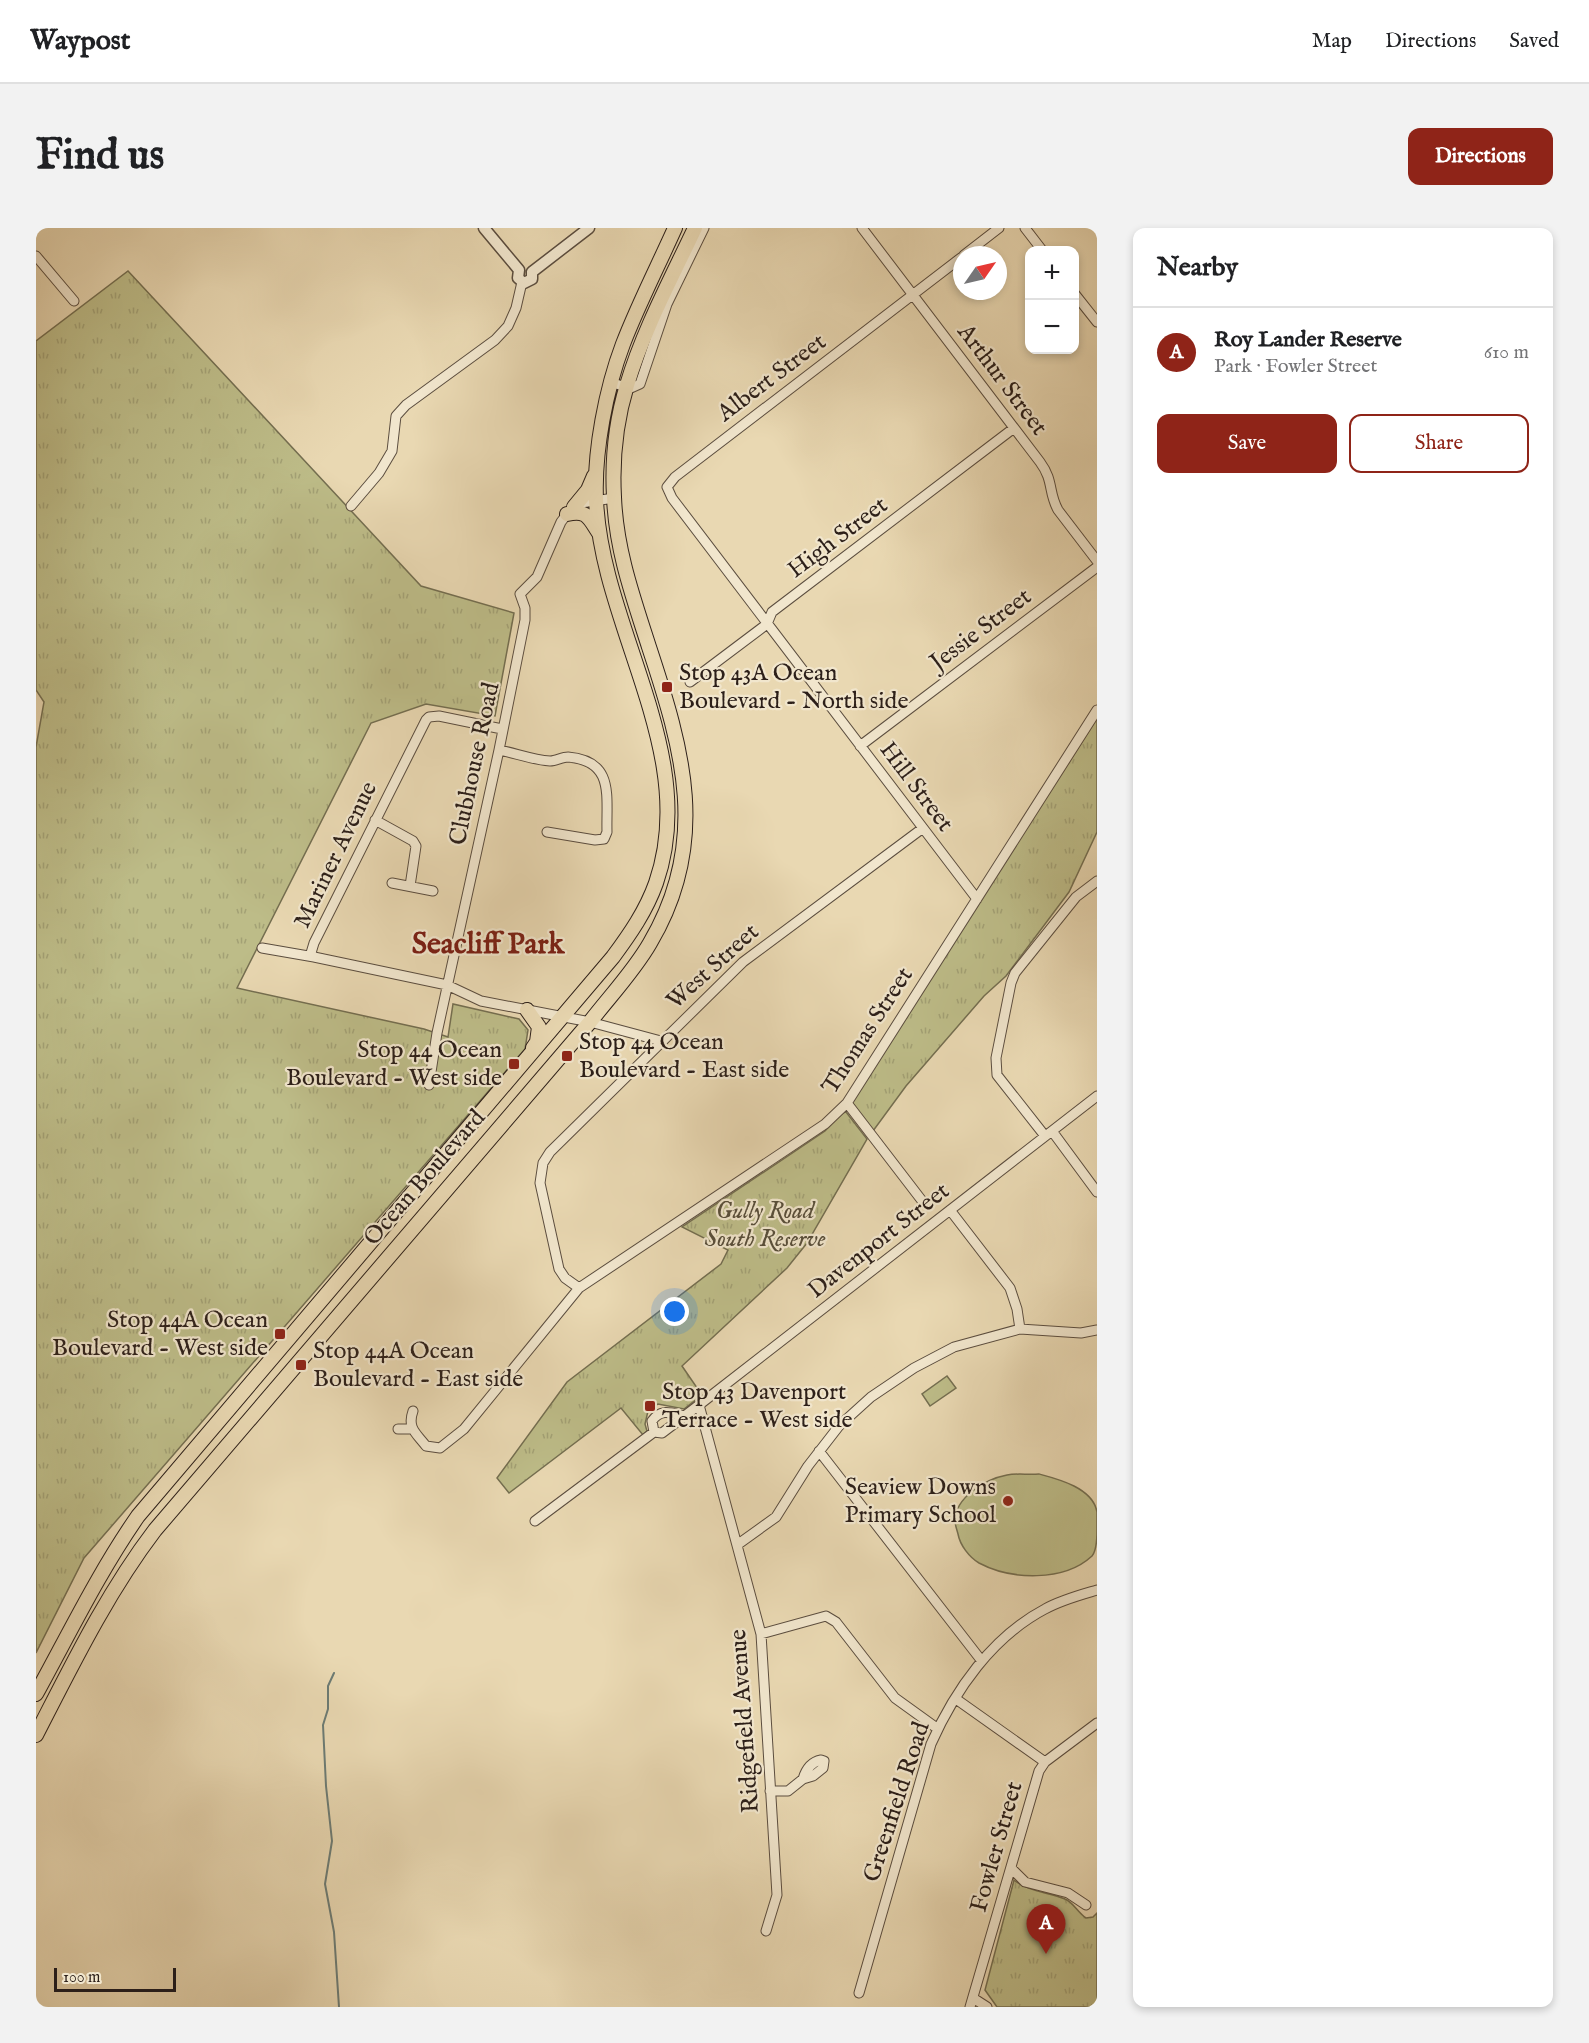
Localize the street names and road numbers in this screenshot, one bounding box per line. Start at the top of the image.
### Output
street label: Arthur Street [949,317,1054,442]
street label: Albert Street [711,327,833,430]
street label: High Street [782,490,894,586]
street label: Jessie Street [922,582,1038,680]
street label: Clubhouse Road [443,680,507,848]
street label: Hill Street [872,736,960,838]
street label: Mariner Avenue [287,777,385,933]
street label: West Street [660,917,766,1017]
street label: Thomas Street [815,962,921,1100]
street label: Ocean Boulevard [357,1103,493,1253]
street label: Davenport Street [802,1176,956,1306]
street label: Ridgefield Avenue [723,1628,767,1814]
street label: Greenfield Road [857,1718,938,1886]
street label: Fowler Street [964,1778,1030,1916]

